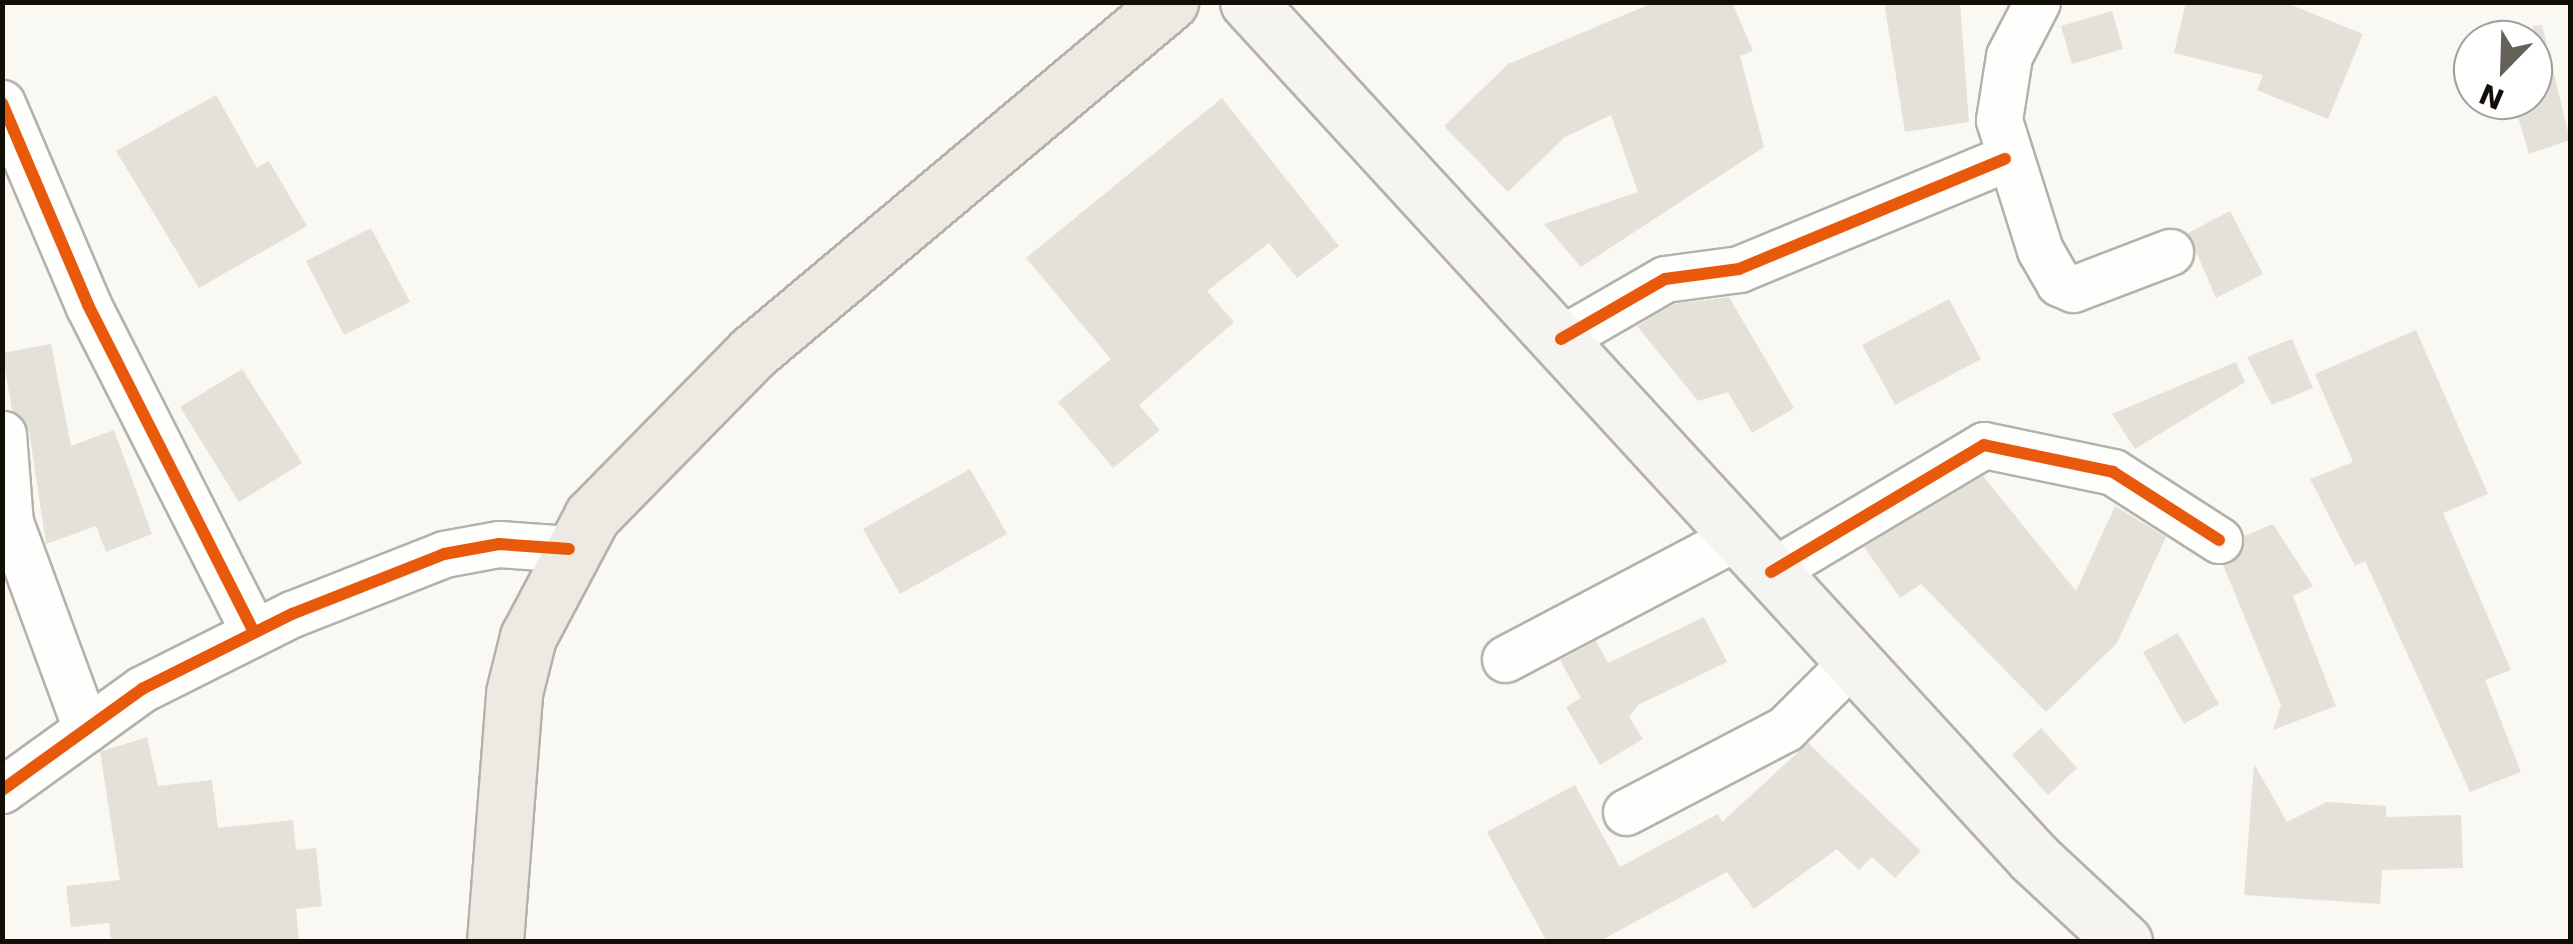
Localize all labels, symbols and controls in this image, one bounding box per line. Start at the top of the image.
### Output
north arrow [2453,20,2553,120]
text: N [2475,76,2509,116]

